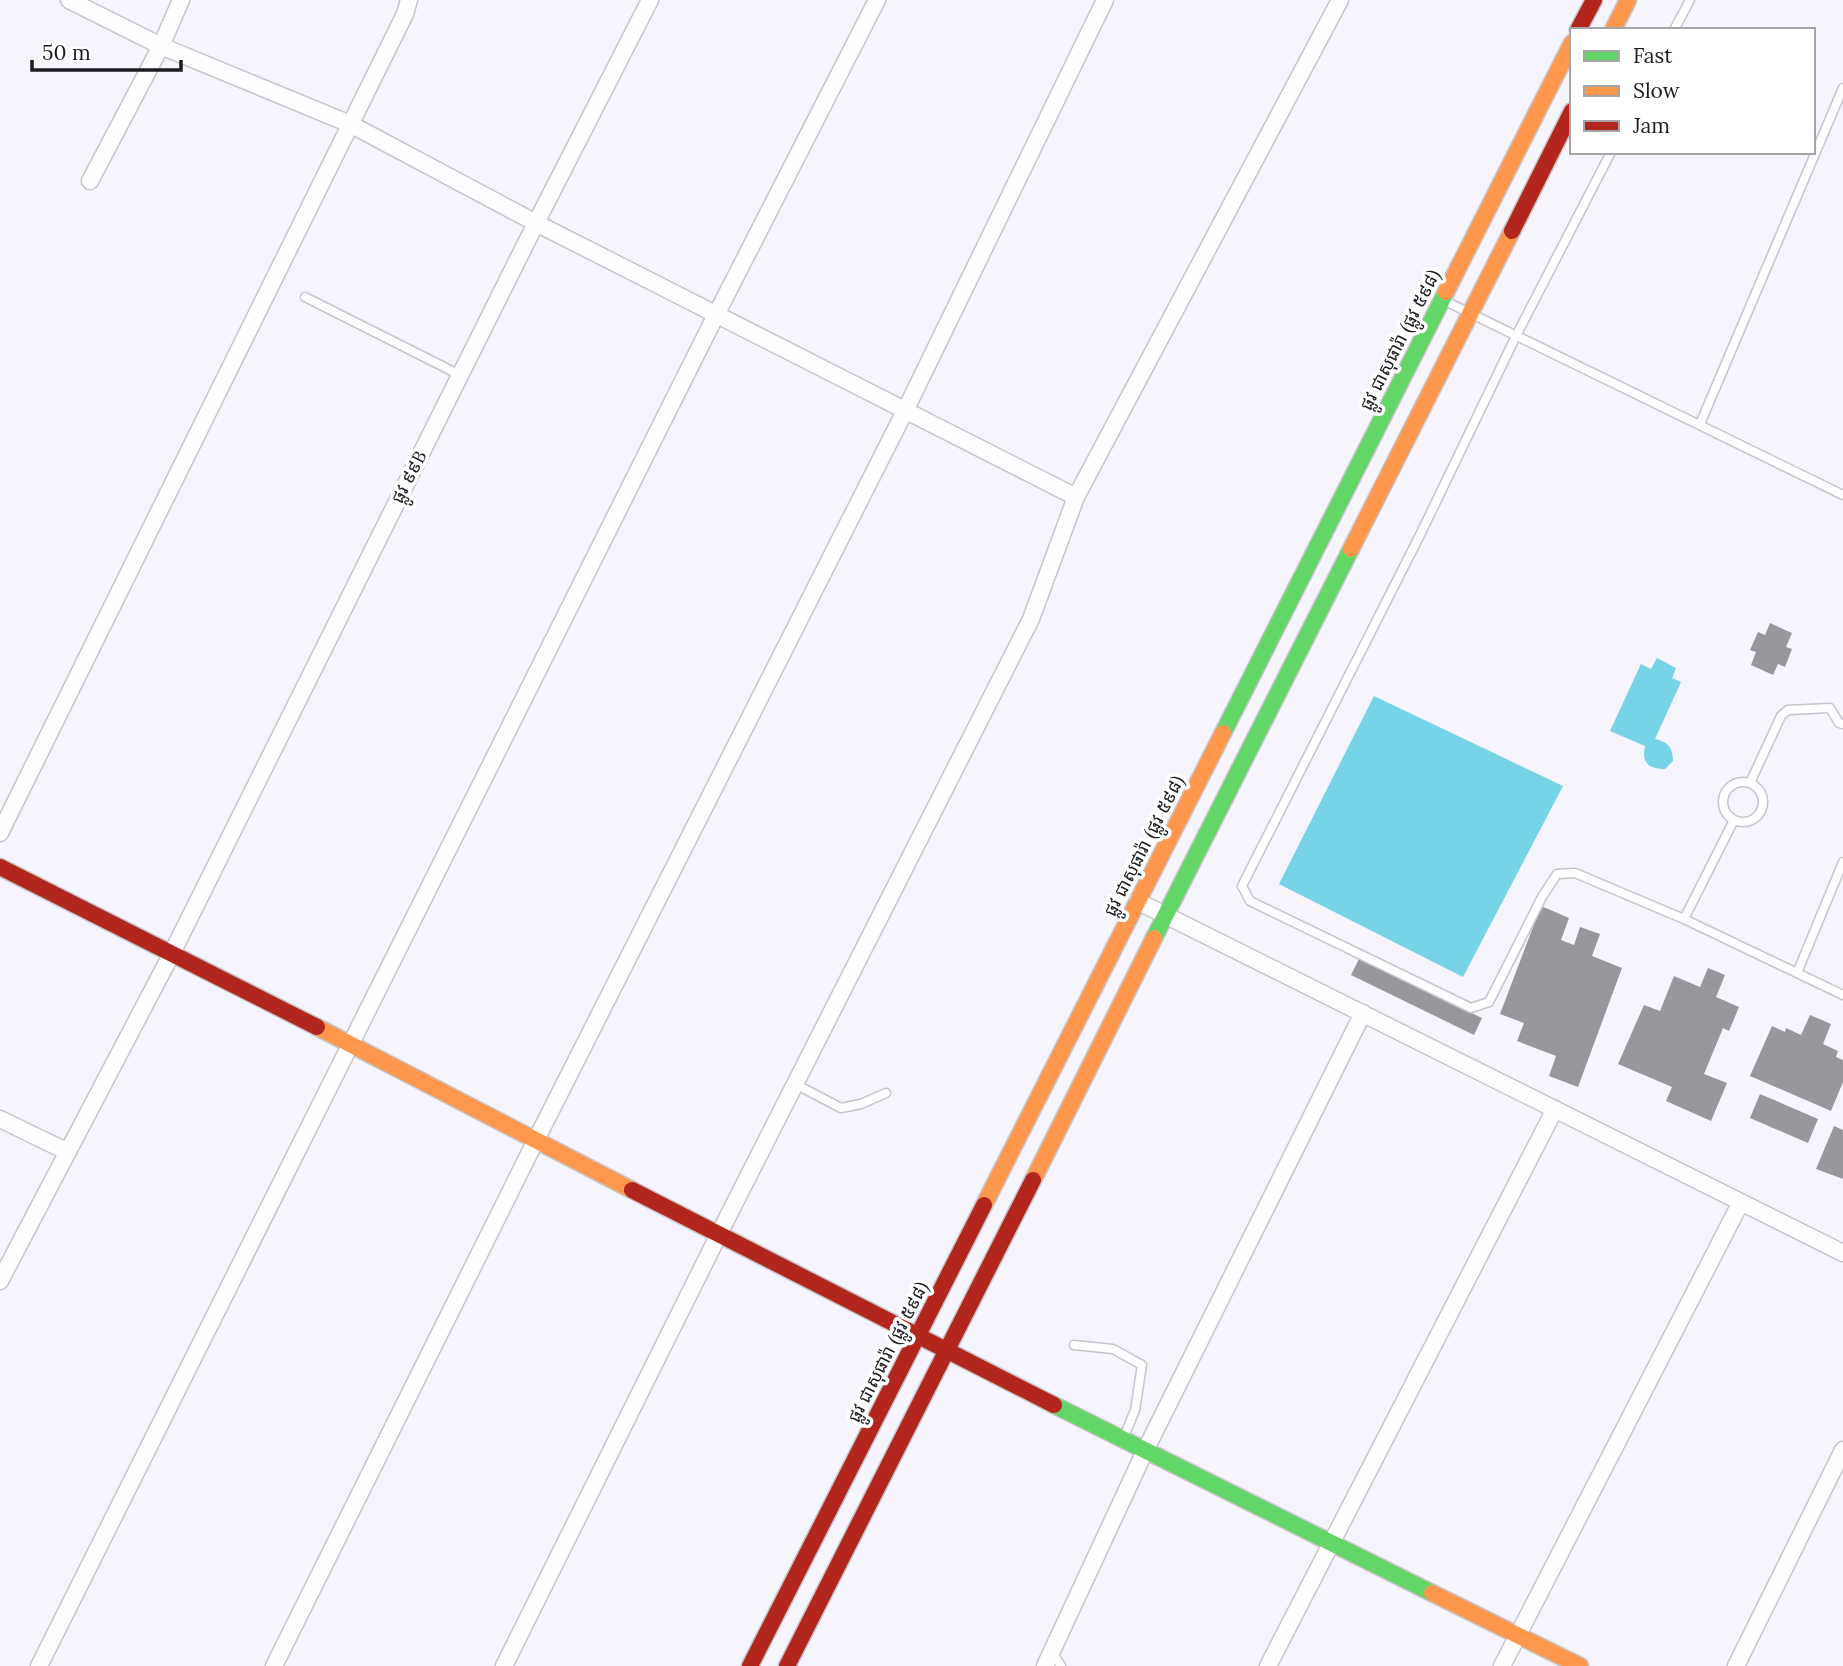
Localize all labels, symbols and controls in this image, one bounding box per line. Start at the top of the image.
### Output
scale bar [32,28,180,72]
legend [1570,28,1815,154]
text: 50 m [42,39,91,66]
text: Fast [1633,42,1673,69]
text: Slow [1633,77,1680,104]
text: Jam [1632,112,1670,139]
street label: ផ្លូវ ជាសុផារ៉ា (ផ្លូវ ៥៩៨) [1354,265,1450,417]
street label: ផ្លូវ ៩៩B [386,447,436,509]
street label: ផ្លូវ ជាសុផារ៉ា (ផ្លូវ ៥៩៨) [1098,771,1194,923]
street label: ផ្លូវ ជាសុផារ៉ា (ផ្លូវ ៥៩៨) [842,1277,938,1429]

